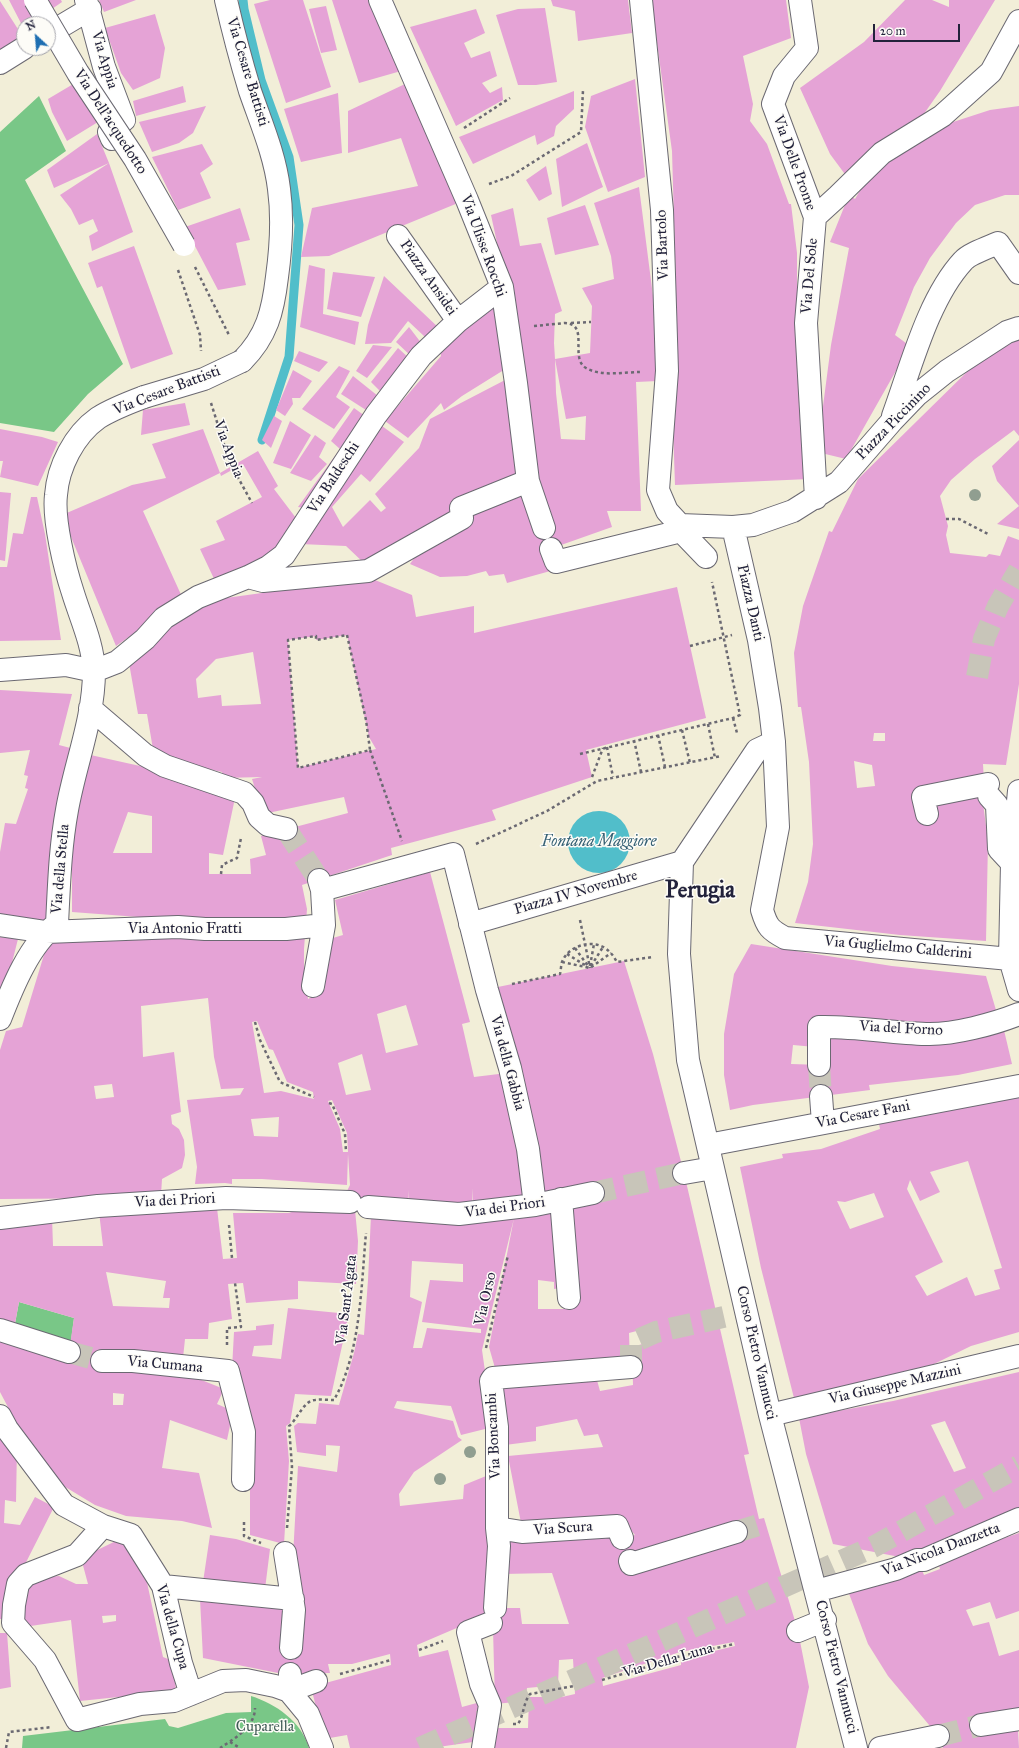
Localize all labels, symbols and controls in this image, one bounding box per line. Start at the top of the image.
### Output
street label: Via Cesare Battisti [222,15,272,129]
north arrow [16,16,56,56]
scale bar [875,16,962,42]
text: N [24,18,38,34]
text: 20 m [880,24,906,38]
street label: Via Appia [87,29,121,91]
street label: Via Dell'acquedotto [69,66,151,178]
street label: Via Delle Prome [768,113,820,213]
street label: Via Ulisse Rocchi [456,192,510,300]
street label: Via Bartolo [653,209,673,281]
street label: Piazza Ansidei [395,237,461,319]
street label: Via Del Sole [798,237,822,315]
street label: Via Cesare Battisti [111,362,223,420]
street label: Piazza Piccinino [853,380,935,464]
street label: Via Appia [209,418,247,480]
street label: Via Baldeschi [304,439,364,517]
street label: Piazza Danti [732,563,768,643]
street label: Via della Stella [48,823,74,915]
water label: Fontana Maggiore [542,832,656,852]
street label: Piazza IV Novembre [512,867,640,919]
district label: Perugia [665,877,735,905]
street label: Via Antonio Fratti [128,920,242,938]
street label: Via Guglielmo Calderini [823,933,973,963]
street label: Via della Gabbia [486,1013,528,1113]
street label: Via del Forno [859,1018,943,1040]
street label: Via Cesare Fani [814,1097,912,1133]
street label: Via dei Priori [134,1190,216,1212]
street label: Via dei Priori [464,1193,546,1223]
street label: Via Sant'Agata [333,1254,361,1346]
street label: Via Orso [471,1271,501,1327]
street label: Corso Pietro Vannucci [732,1284,780,1422]
street label: Via Cumana [127,1353,203,1377]
street label: Via Giuseppe Mazzini [827,1361,963,1409]
street label: Via Boncambi [483,1392,505,1480]
street label: Via Scura [533,1518,593,1540]
street label: Via Nicola Danzetta [880,1519,1002,1581]
street label: Via della Cupa [151,1582,193,1672]
street label: Corso Pietro Vannucci [811,1598,861,1736]
street label: Via Della Luna [621,1639,715,1683]
park label: Cuparella [236,1718,294,1736]

